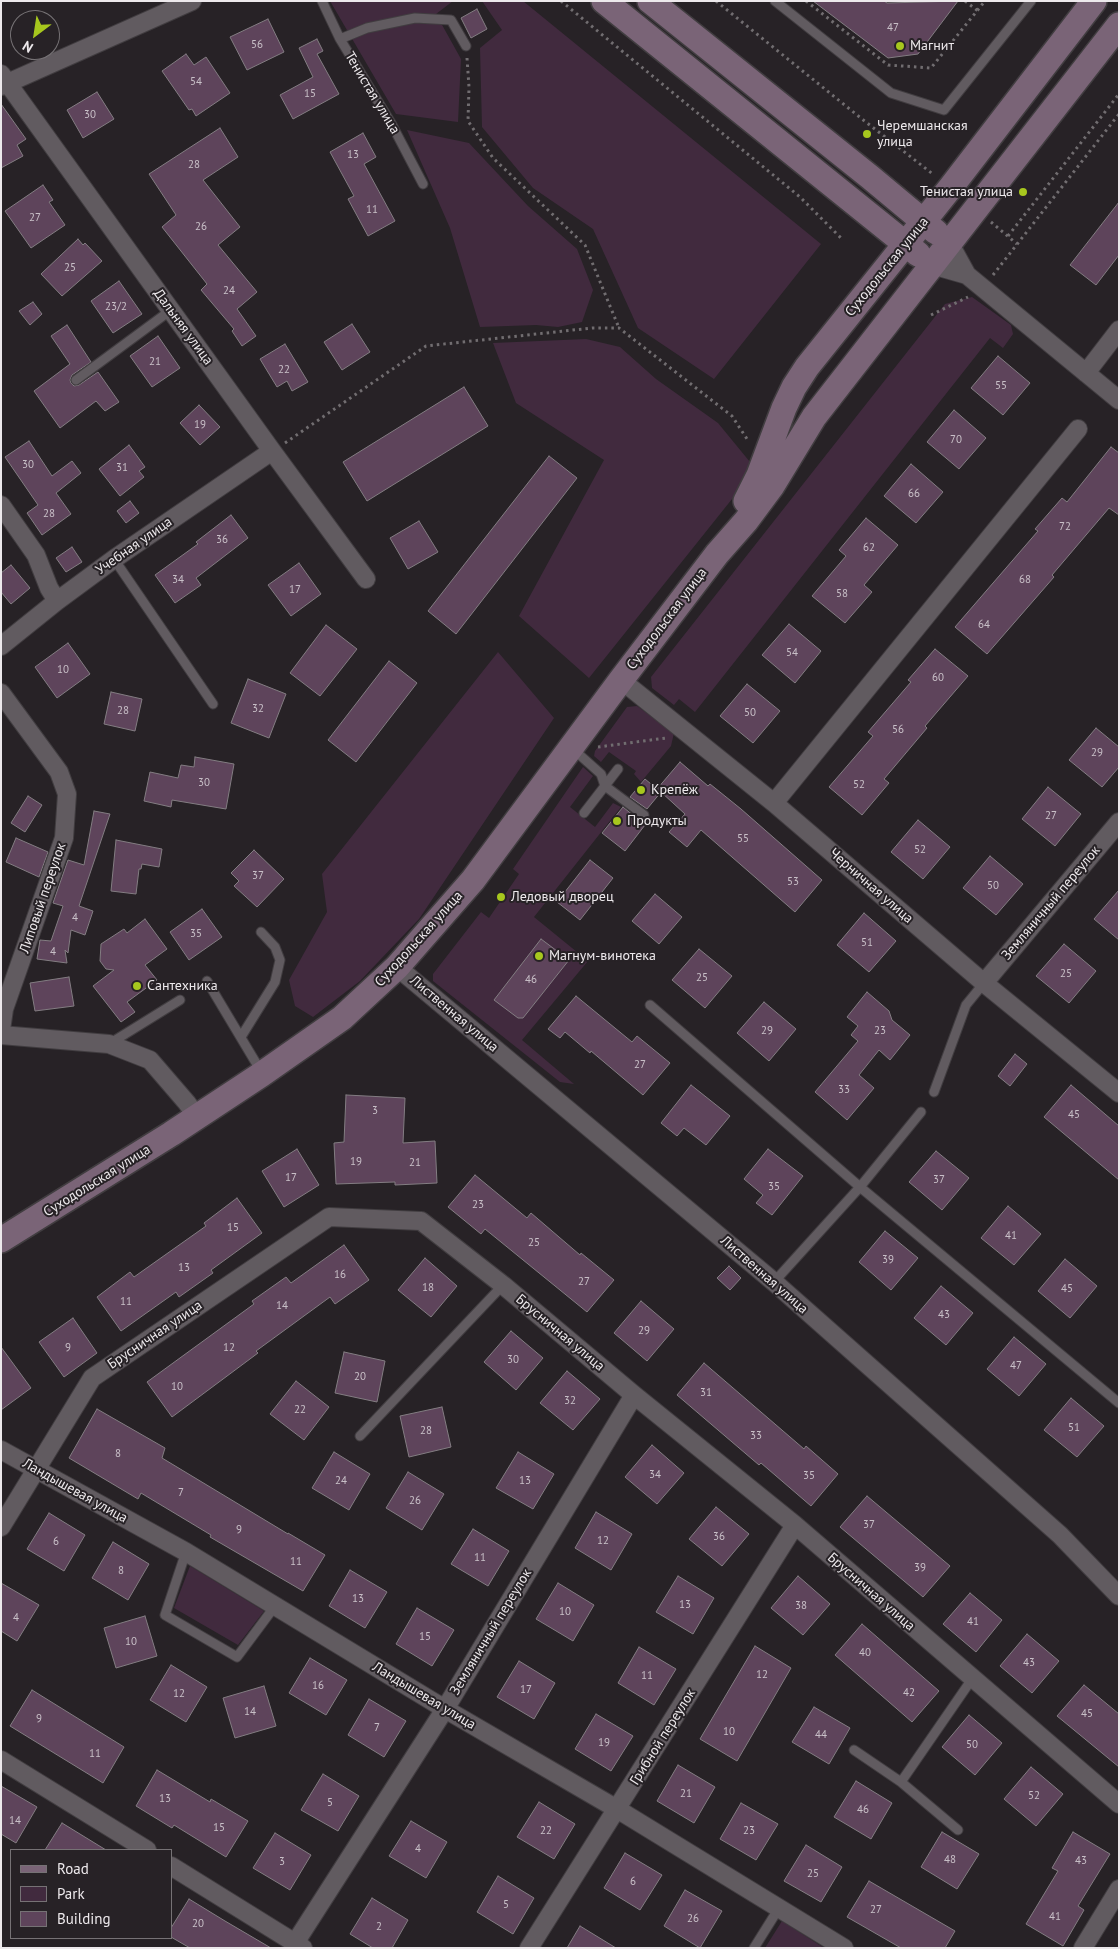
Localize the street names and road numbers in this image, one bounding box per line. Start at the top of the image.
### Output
street label: Тенистая улица [341,49,403,137]
street label: Суходольская улица [842,214,932,320]
street label: Дальняя улица [150,286,216,368]
street label: Учебная улица [93,513,175,579]
street label: Суходольская улица [623,565,711,673]
street label: Липовый переулок [16,841,70,955]
street label: Земляничный переулок [998,842,1104,964]
street label: Черничная улица [826,845,916,927]
street label: Суходольская улица [372,888,466,990]
street label: Лиственная улица [406,972,502,1056]
street label: Суходольская улица [40,1141,154,1221]
street label: Лиственная улица [717,1233,811,1317]
street label: Брусничная улица [512,1291,608,1375]
street label: Брусничная улица [105,1297,205,1373]
street label: Ландышевая улица [20,1455,130,1527]
street label: Брусничная улица [824,1549,918,1635]
street label: Земляничный переулок [447,1566,535,1698]
street label: Ландышевая улица [369,1659,479,1733]
street label: Грибной переулок [627,1686,699,1788]

